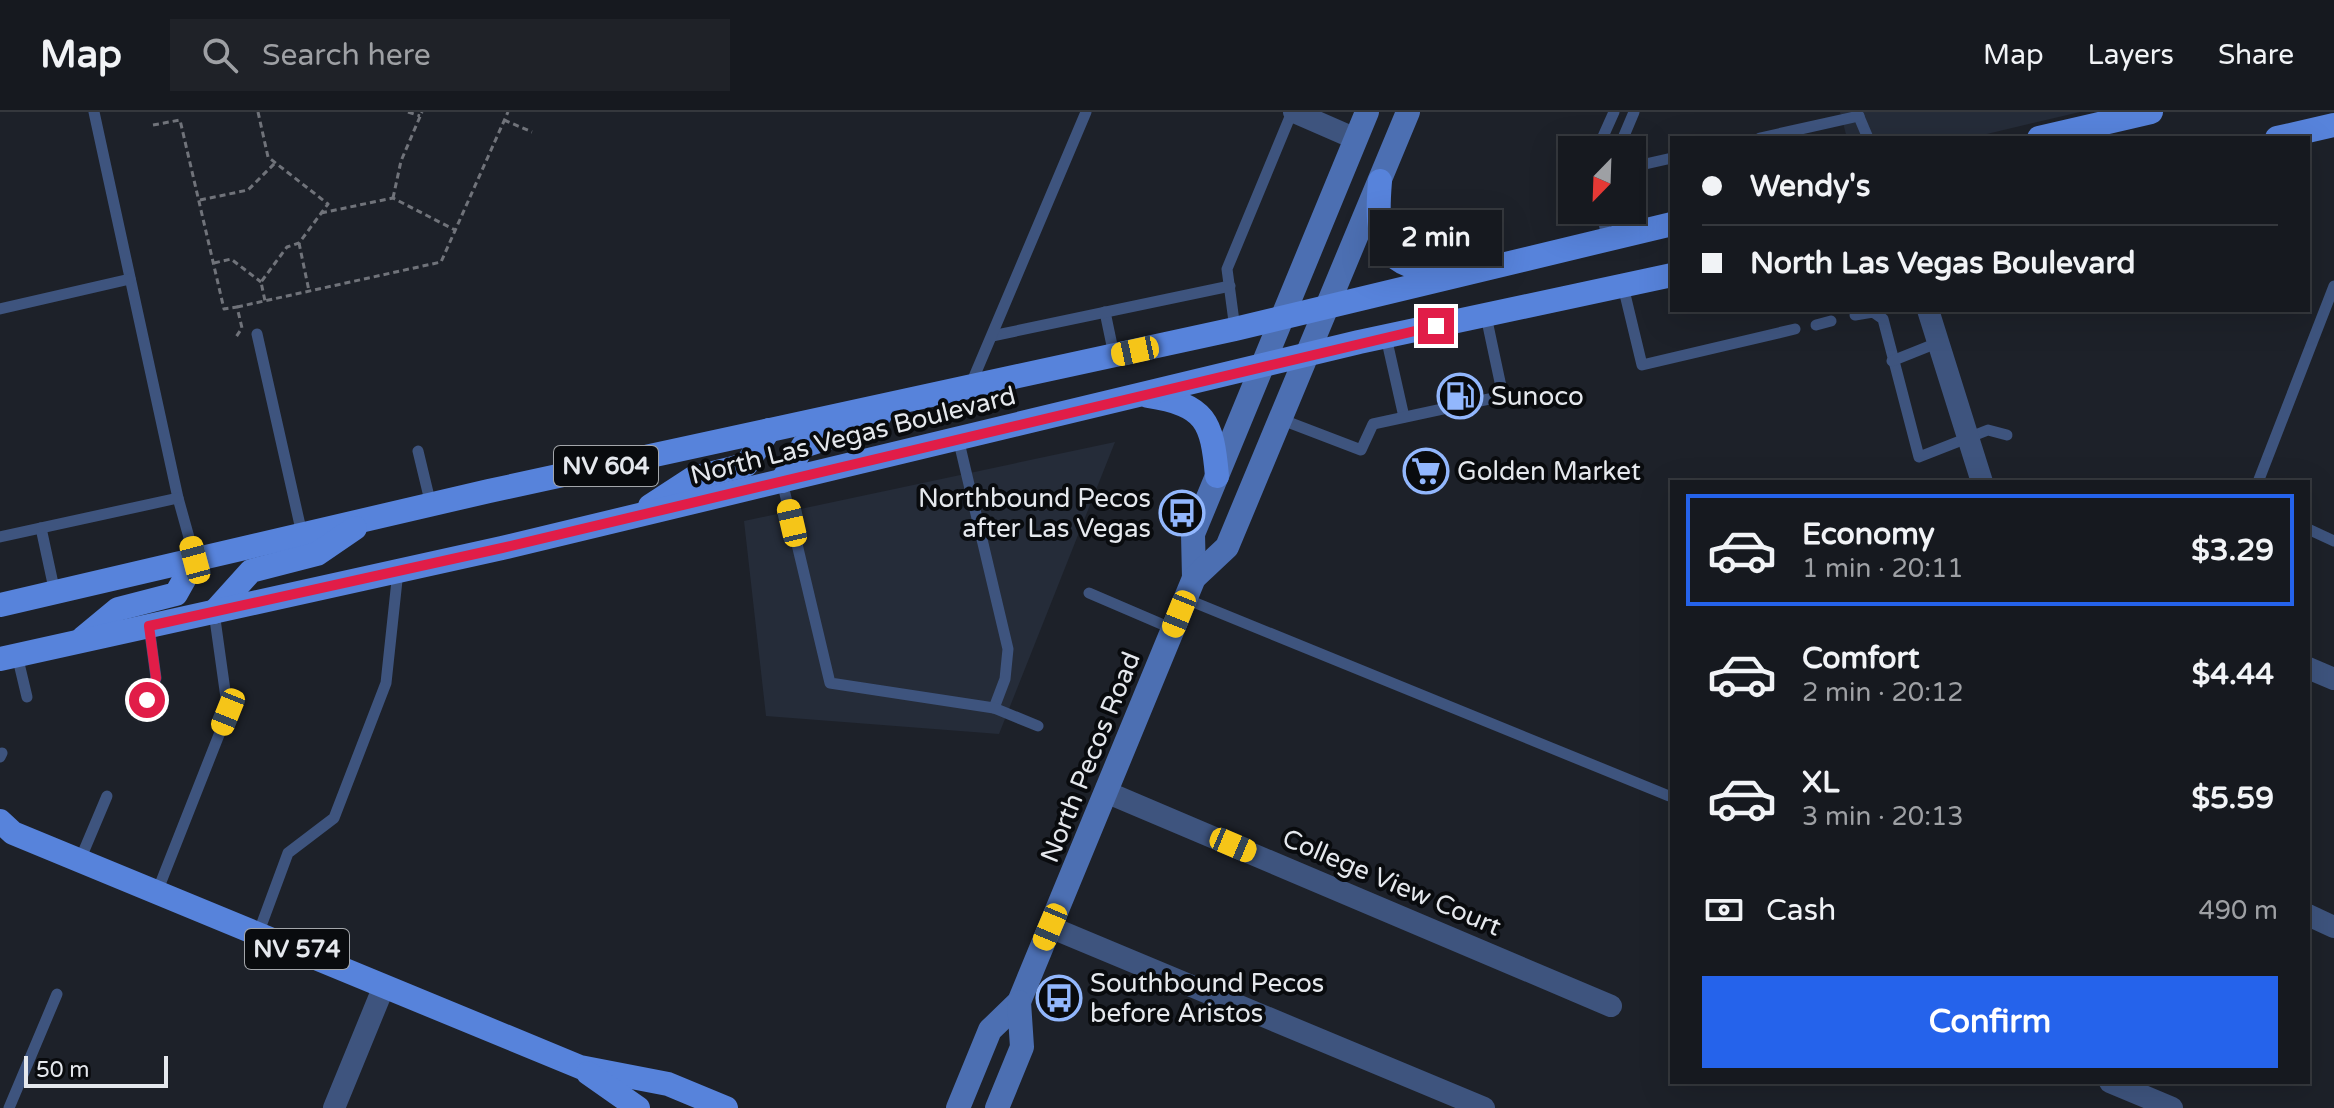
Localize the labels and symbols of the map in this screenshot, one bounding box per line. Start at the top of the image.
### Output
north arrow [1558,136,1646,224]
callout: 2 min [1370,210,1502,266]
route end [1418,308,1454,344]
car [1109,334,1161,368]
fuel station icon: Sunoco [1436,372,1484,420]
street label: North Las Vegas Boulevard [687,380,1019,491]
place label: Sunoco [1491,381,1584,412]
road number: NV 604 [554,446,658,486]
supermarket icon: Golden Market [1402,447,1450,495]
place label: Golden Market [1457,456,1641,487]
place label: Northbound Pecos after Las Vegas [918,483,1151,544]
bus stop icon: Northbound Pecos after Las Vegas [1158,489,1206,537]
car [775,497,809,549]
car [177,534,213,586]
car [1159,587,1199,641]
street label: North Pecos Road [1034,647,1147,867]
route start [129,682,165,718]
car [208,685,248,739]
street label: College View Court [1278,822,1506,943]
car [1206,825,1260,865]
car [1030,900,1070,954]
road number: NV 574 [245,929,349,969]
place label: Southbound Pecos before Aristos [1090,968,1324,1029]
bus stop icon: Southbound Pecos before Aristos [1035,974,1083,1022]
scale bar [24,1052,168,1088]

